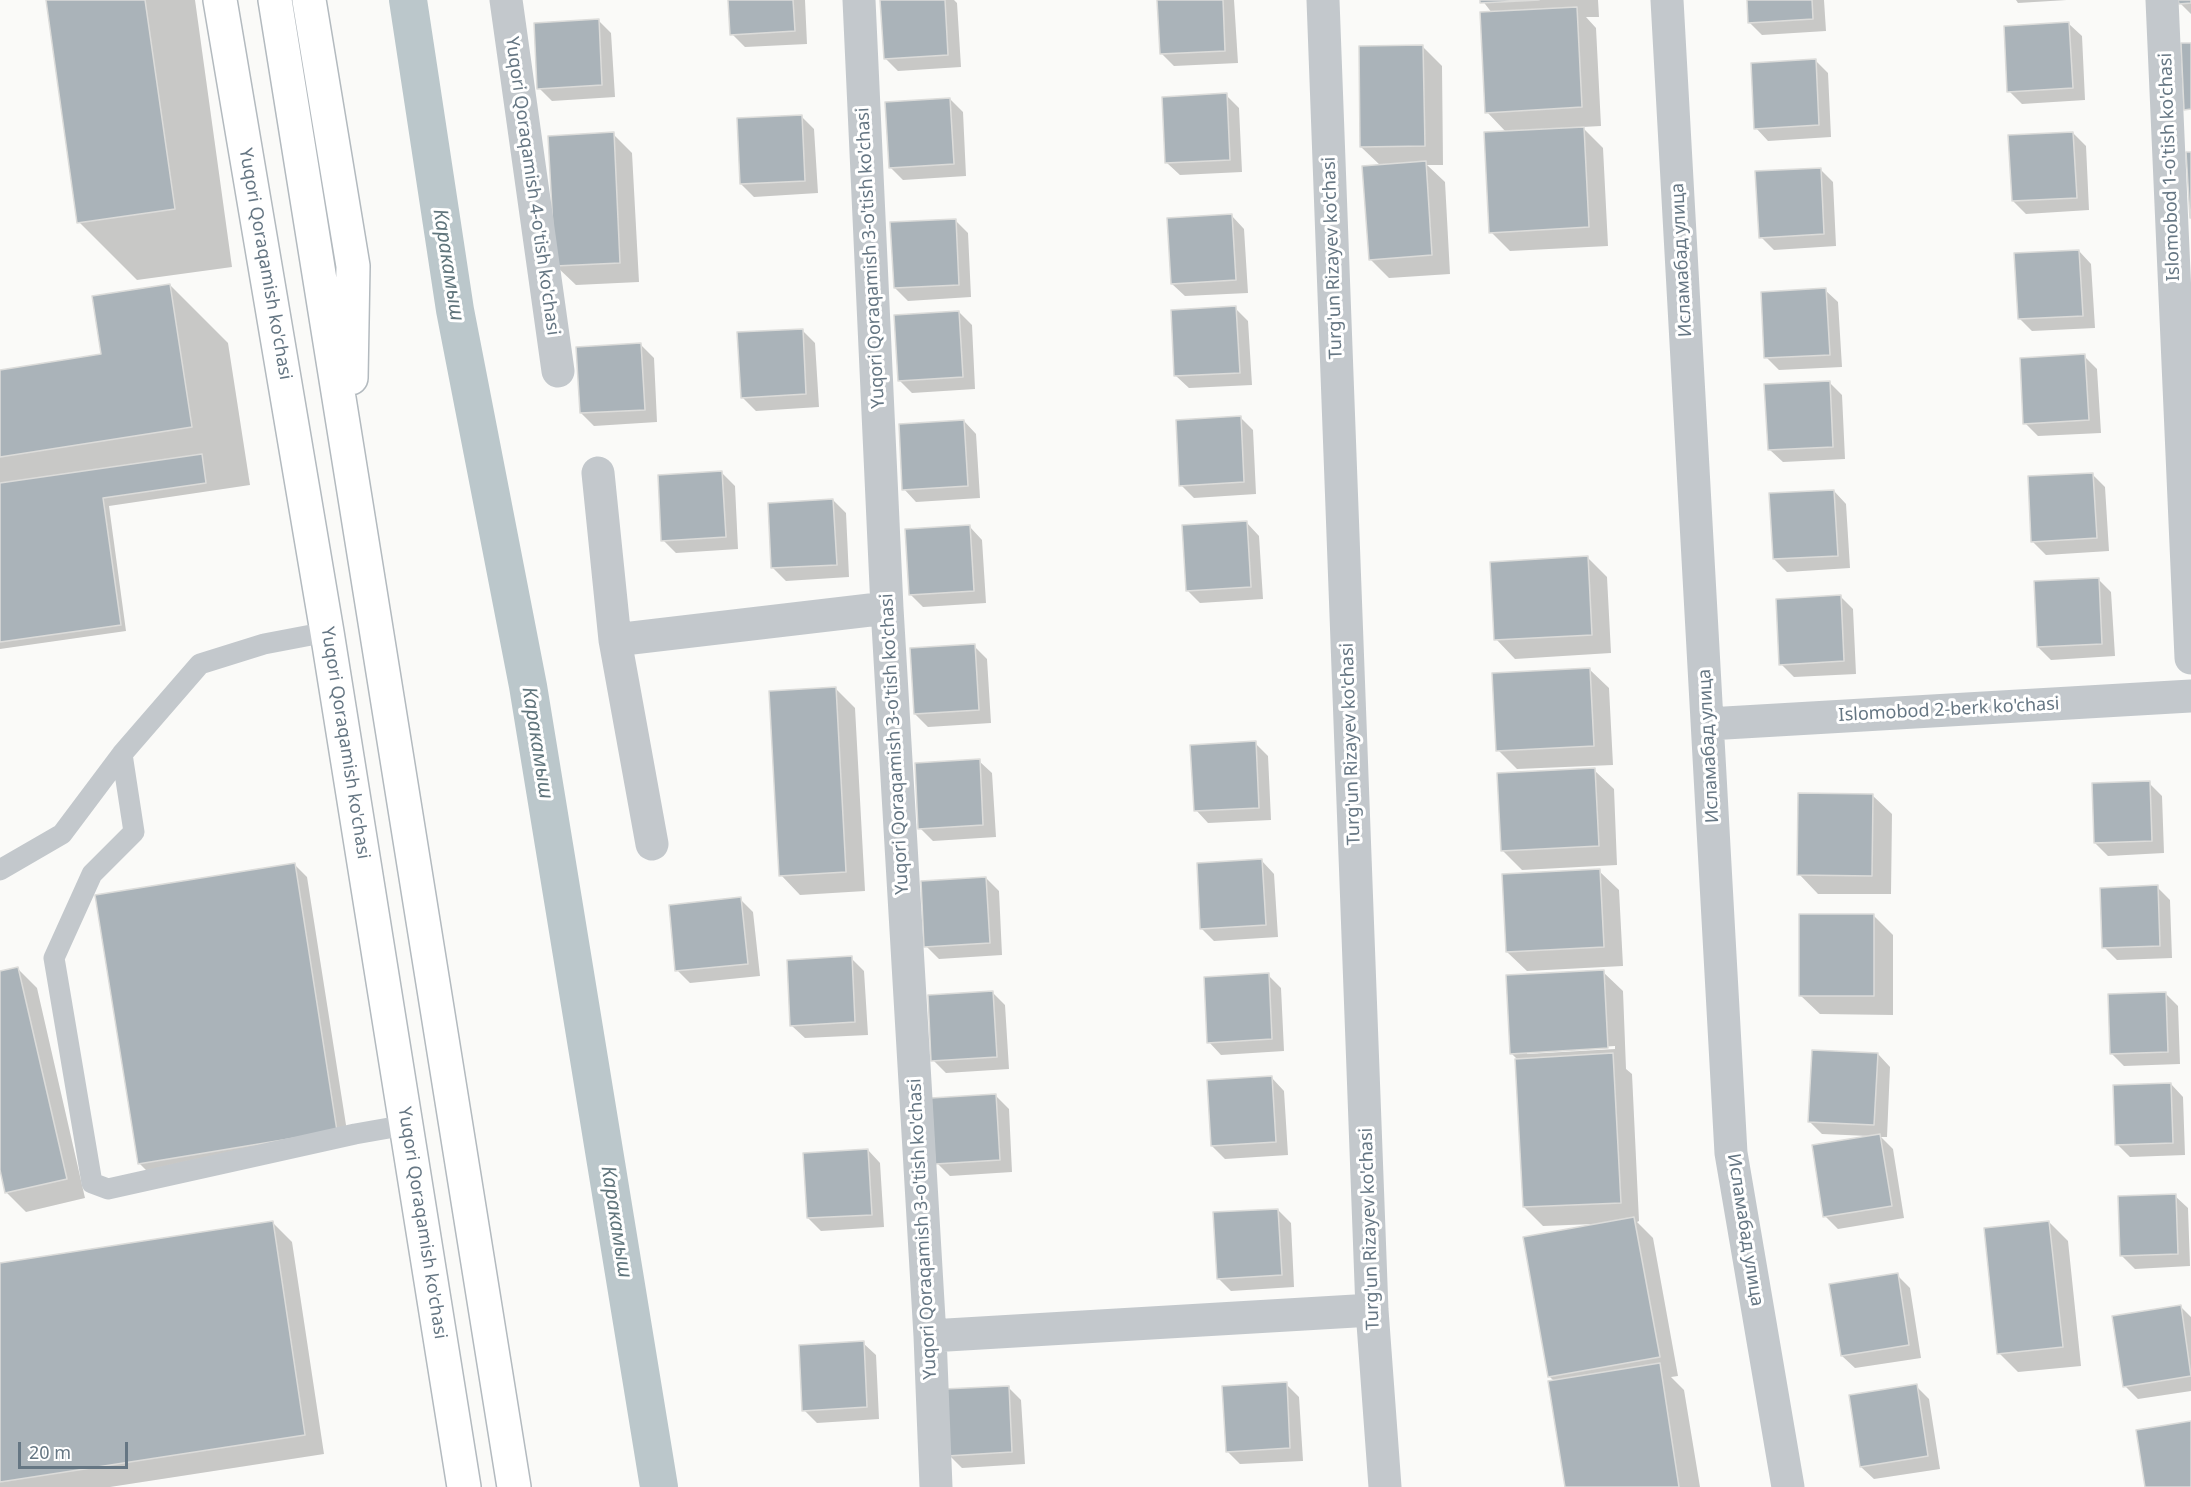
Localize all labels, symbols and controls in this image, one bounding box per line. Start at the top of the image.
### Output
street label: Yuqori Qoraqamish 4-o'tish ko'chasi [500,35,564,337]
street label: Islomobod 1-o'tish ko'chasi [2155,52,2185,282]
street label: Yuqori Qoraqamish 3-o'tish ko'chasi [852,107,890,409]
street label: Yuqori Qoraqamish ko'chasi [234,146,296,382]
street label: Turg'un Rizayev ko'chasi [1319,156,1347,360]
street label: Исламабад улица [1667,182,1697,338]
water label: Каракамыш [427,207,469,323]
street label: Yuqori Qoraqamish 3-o'tish ko'chasi [876,593,914,895]
street label: Yuqori Qoraqamish ko'chasi [316,625,374,861]
street label: Turg'un Rizayev ko'chasi [1337,642,1365,846]
street label: Исламабад улица [1694,668,1724,824]
water label: Каракамыш [516,685,558,801]
street label: Islomobod 2-berk ko'chasi [1838,693,2060,727]
street label: Yuqori Qoraqamish 3-o'tish ko'chasi [904,1078,942,1380]
street label: Yuqori Qoraqamish ko'chasi [393,1105,451,1341]
street label: Turg'un Rizayev ko'chasi [1356,1127,1384,1331]
street label: Исламабад улица [1722,1152,1768,1308]
water label: Каракамыш [595,1164,637,1280]
scale bar [21,1430,130,1468]
text: 20 m [29,1440,71,1464]

